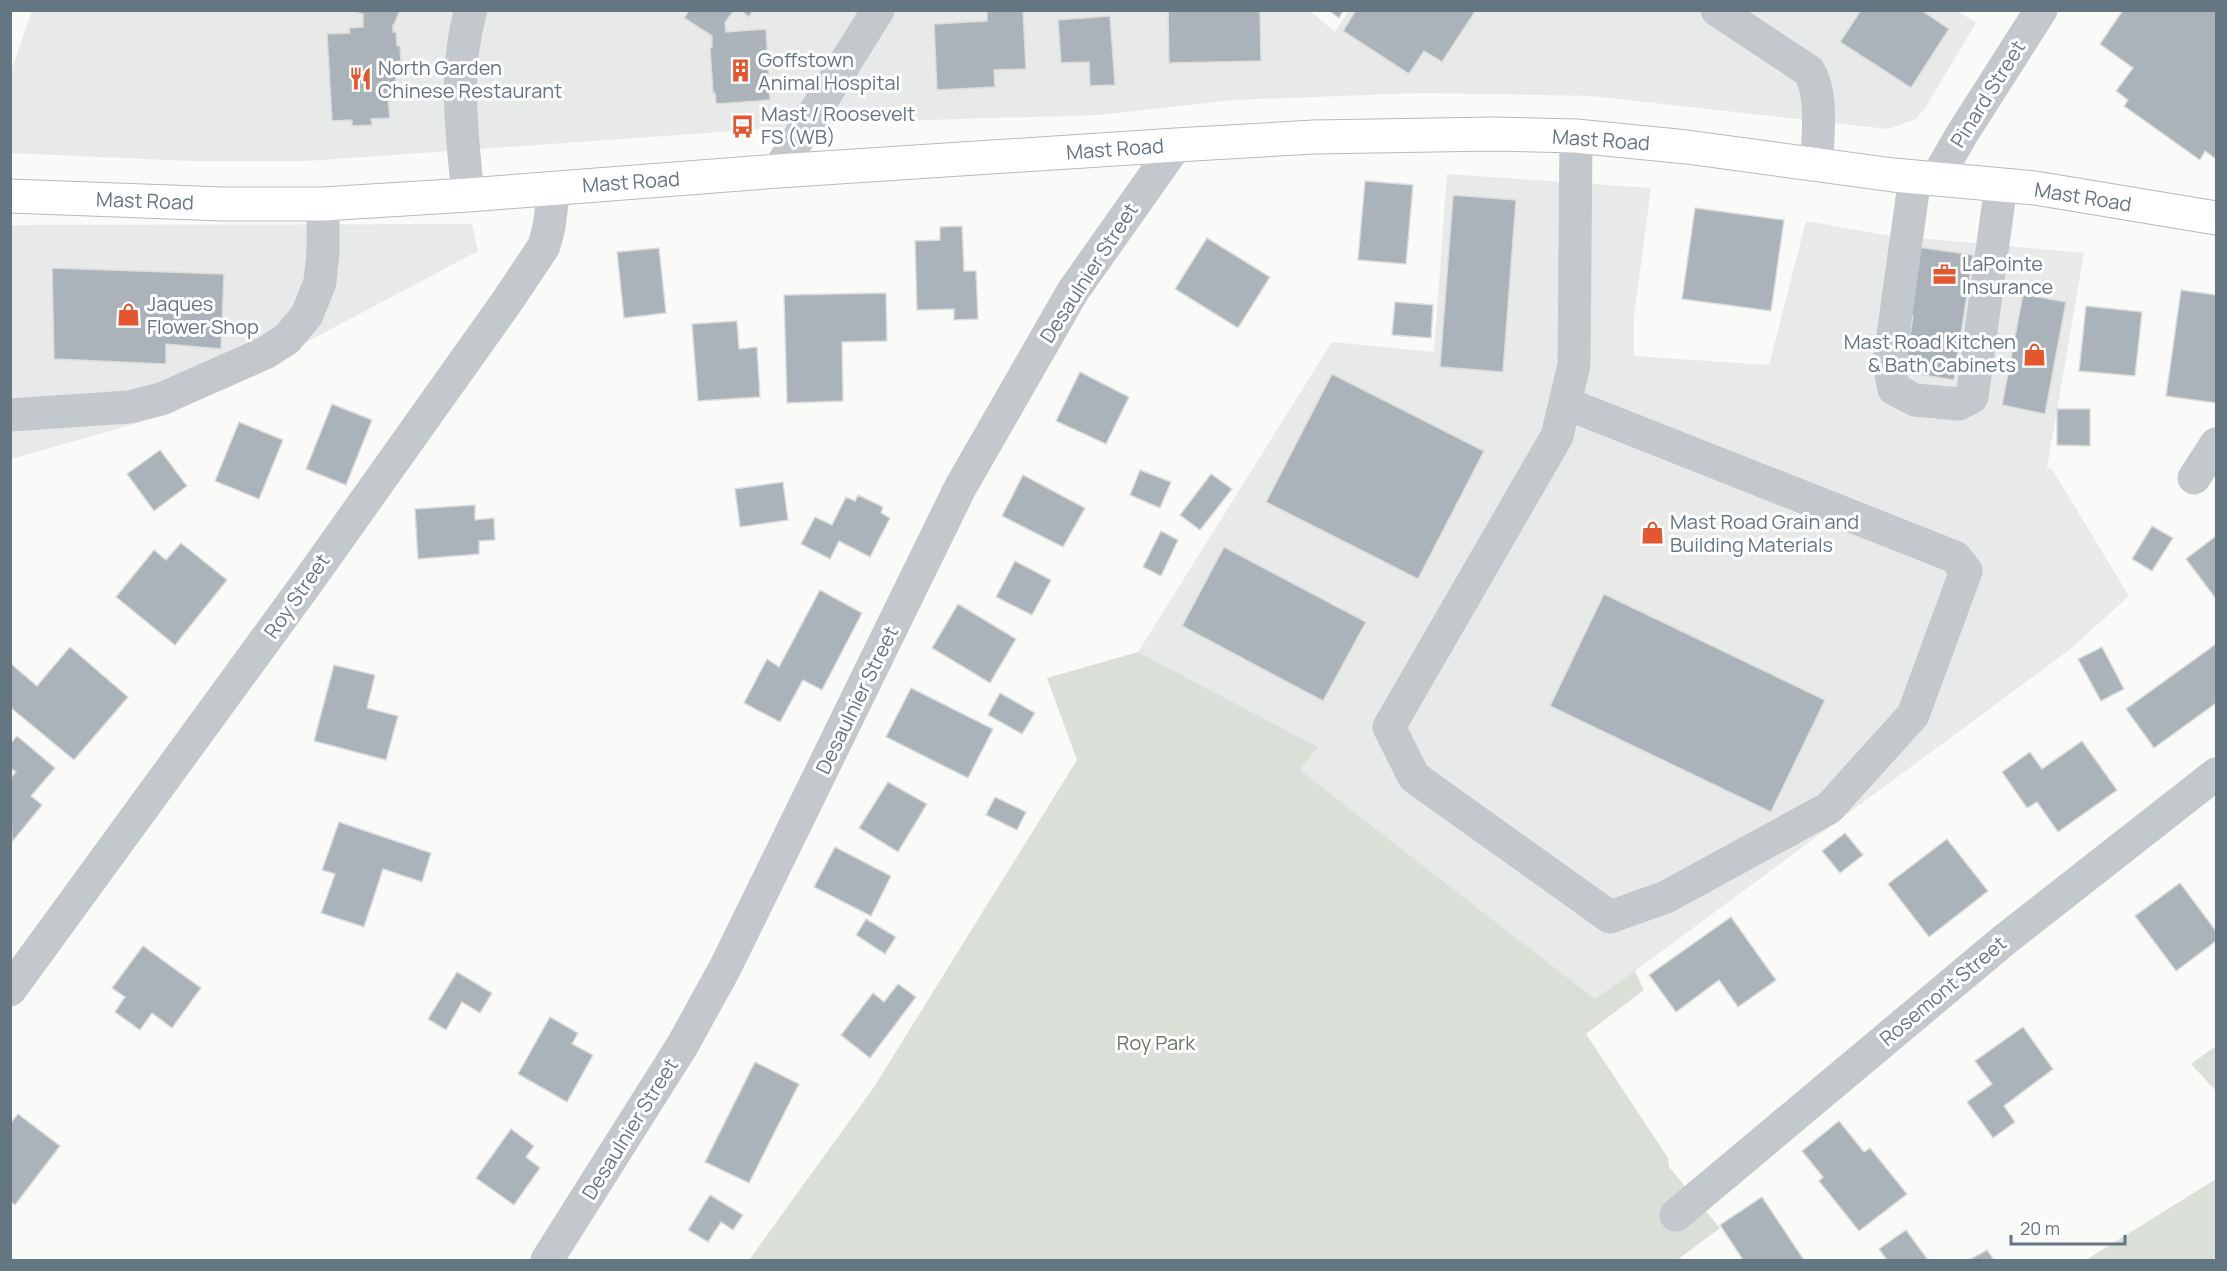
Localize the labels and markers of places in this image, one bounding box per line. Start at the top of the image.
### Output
place label: Goffstown Animal Hospital [758,46,900,96]
place label: North Garden Chinese Restaurant [378,54,562,104]
building icon: Goffstown Animal Hospital [727,58,753,84]
restaurant icon: North Garden Chinese Restaurant [347,66,373,92]
place label: Mast / Roosevelt FS (WB) [761,100,915,150]
bus stop icon: Mast / Roosevelt FS (WB) [730,113,756,139]
place label: LaPointe Insurance [1962,250,2053,300]
office icon: LaPointe Insurance [1931,262,1957,288]
place label: Jaques Flower Shop [147,290,259,340]
shop icon: Jaques Flower Shop [116,302,142,328]
place label: Mast Road Kitchen & Bath Cabinets [1844,328,2016,378]
shop icon: Mast Road Kitchen & Bath Cabinets [2021,341,2047,367]
place label: Mast Road Grain and Building Materials [1670,508,1859,558]
shop icon: Mast Road Grain and Building Materials [1639,520,1665,546]

